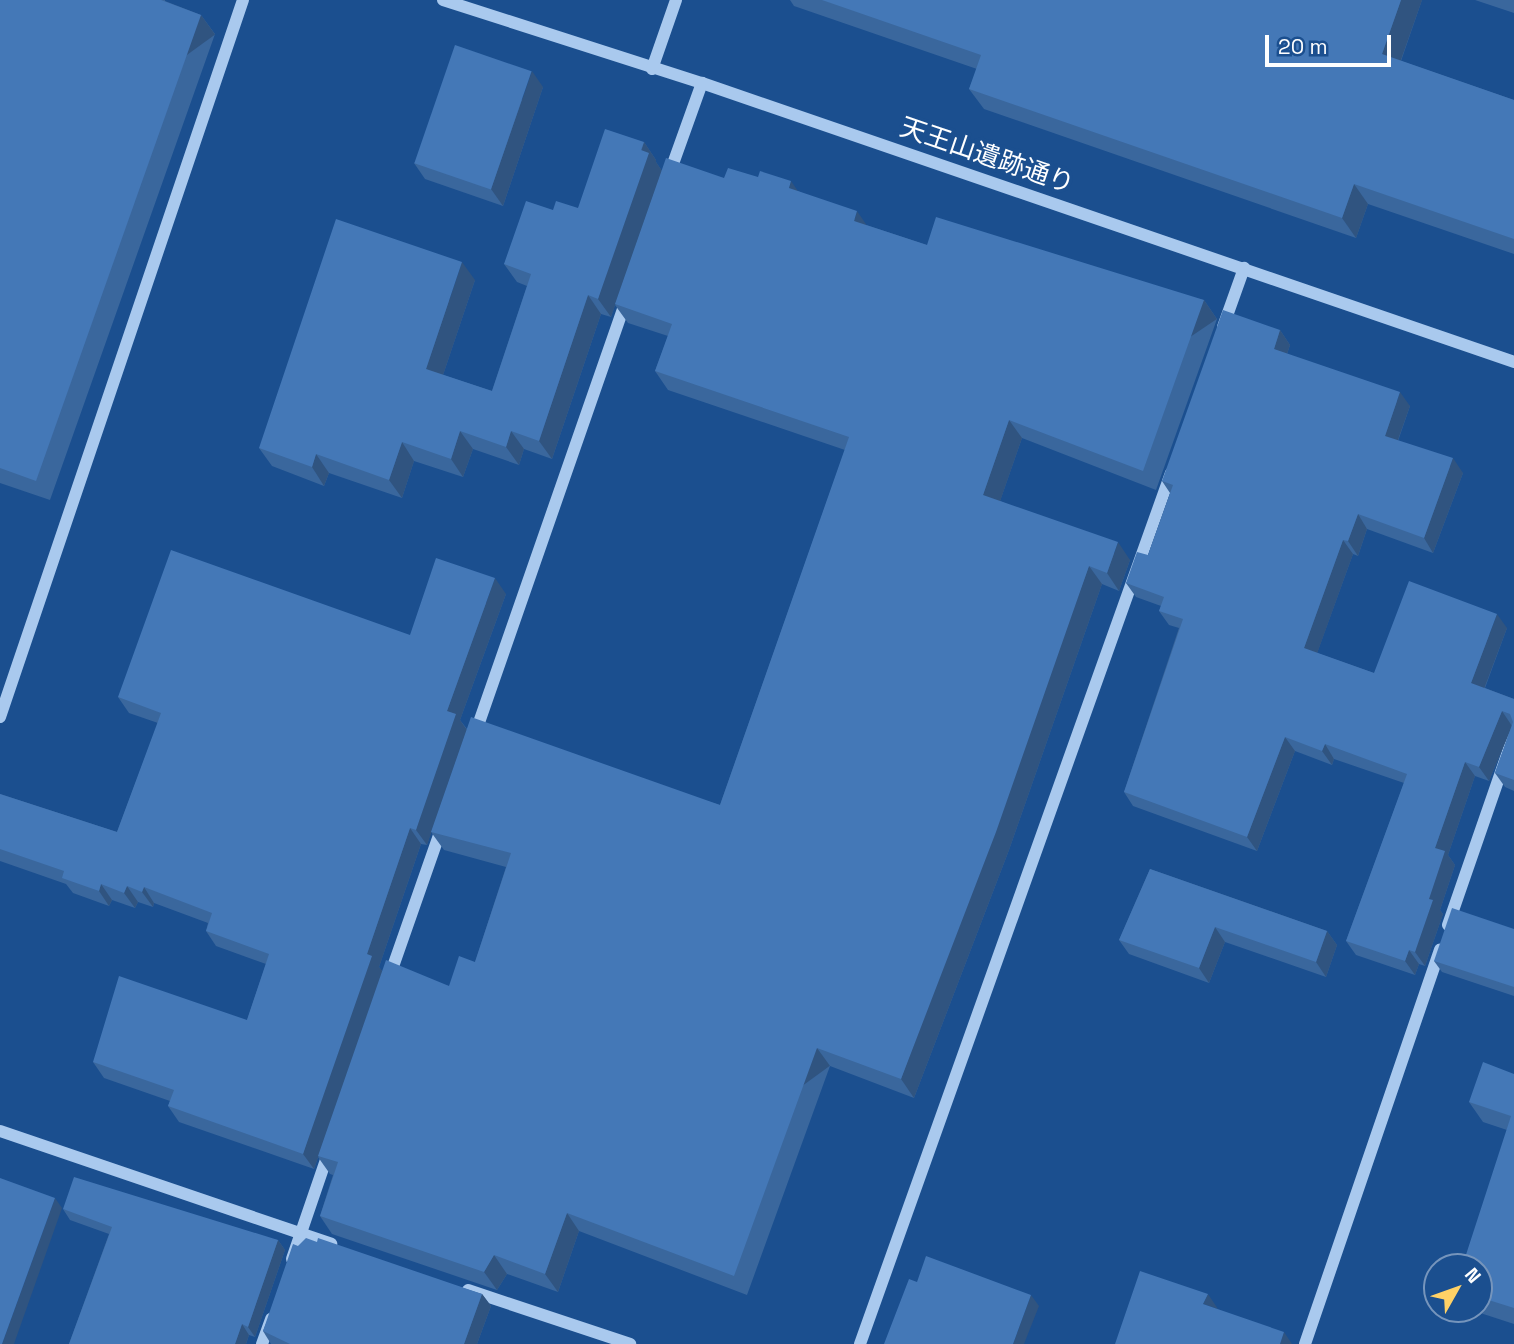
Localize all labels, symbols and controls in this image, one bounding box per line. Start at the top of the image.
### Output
scale bar [1269,21,1395,65]
text: 20 m [1278,33,1328,60]
street label: 天王山遺跡通り [896,112,1078,200]
north arrow [1423,1253,1493,1323]
text: N [1459,1263,1487,1288]

